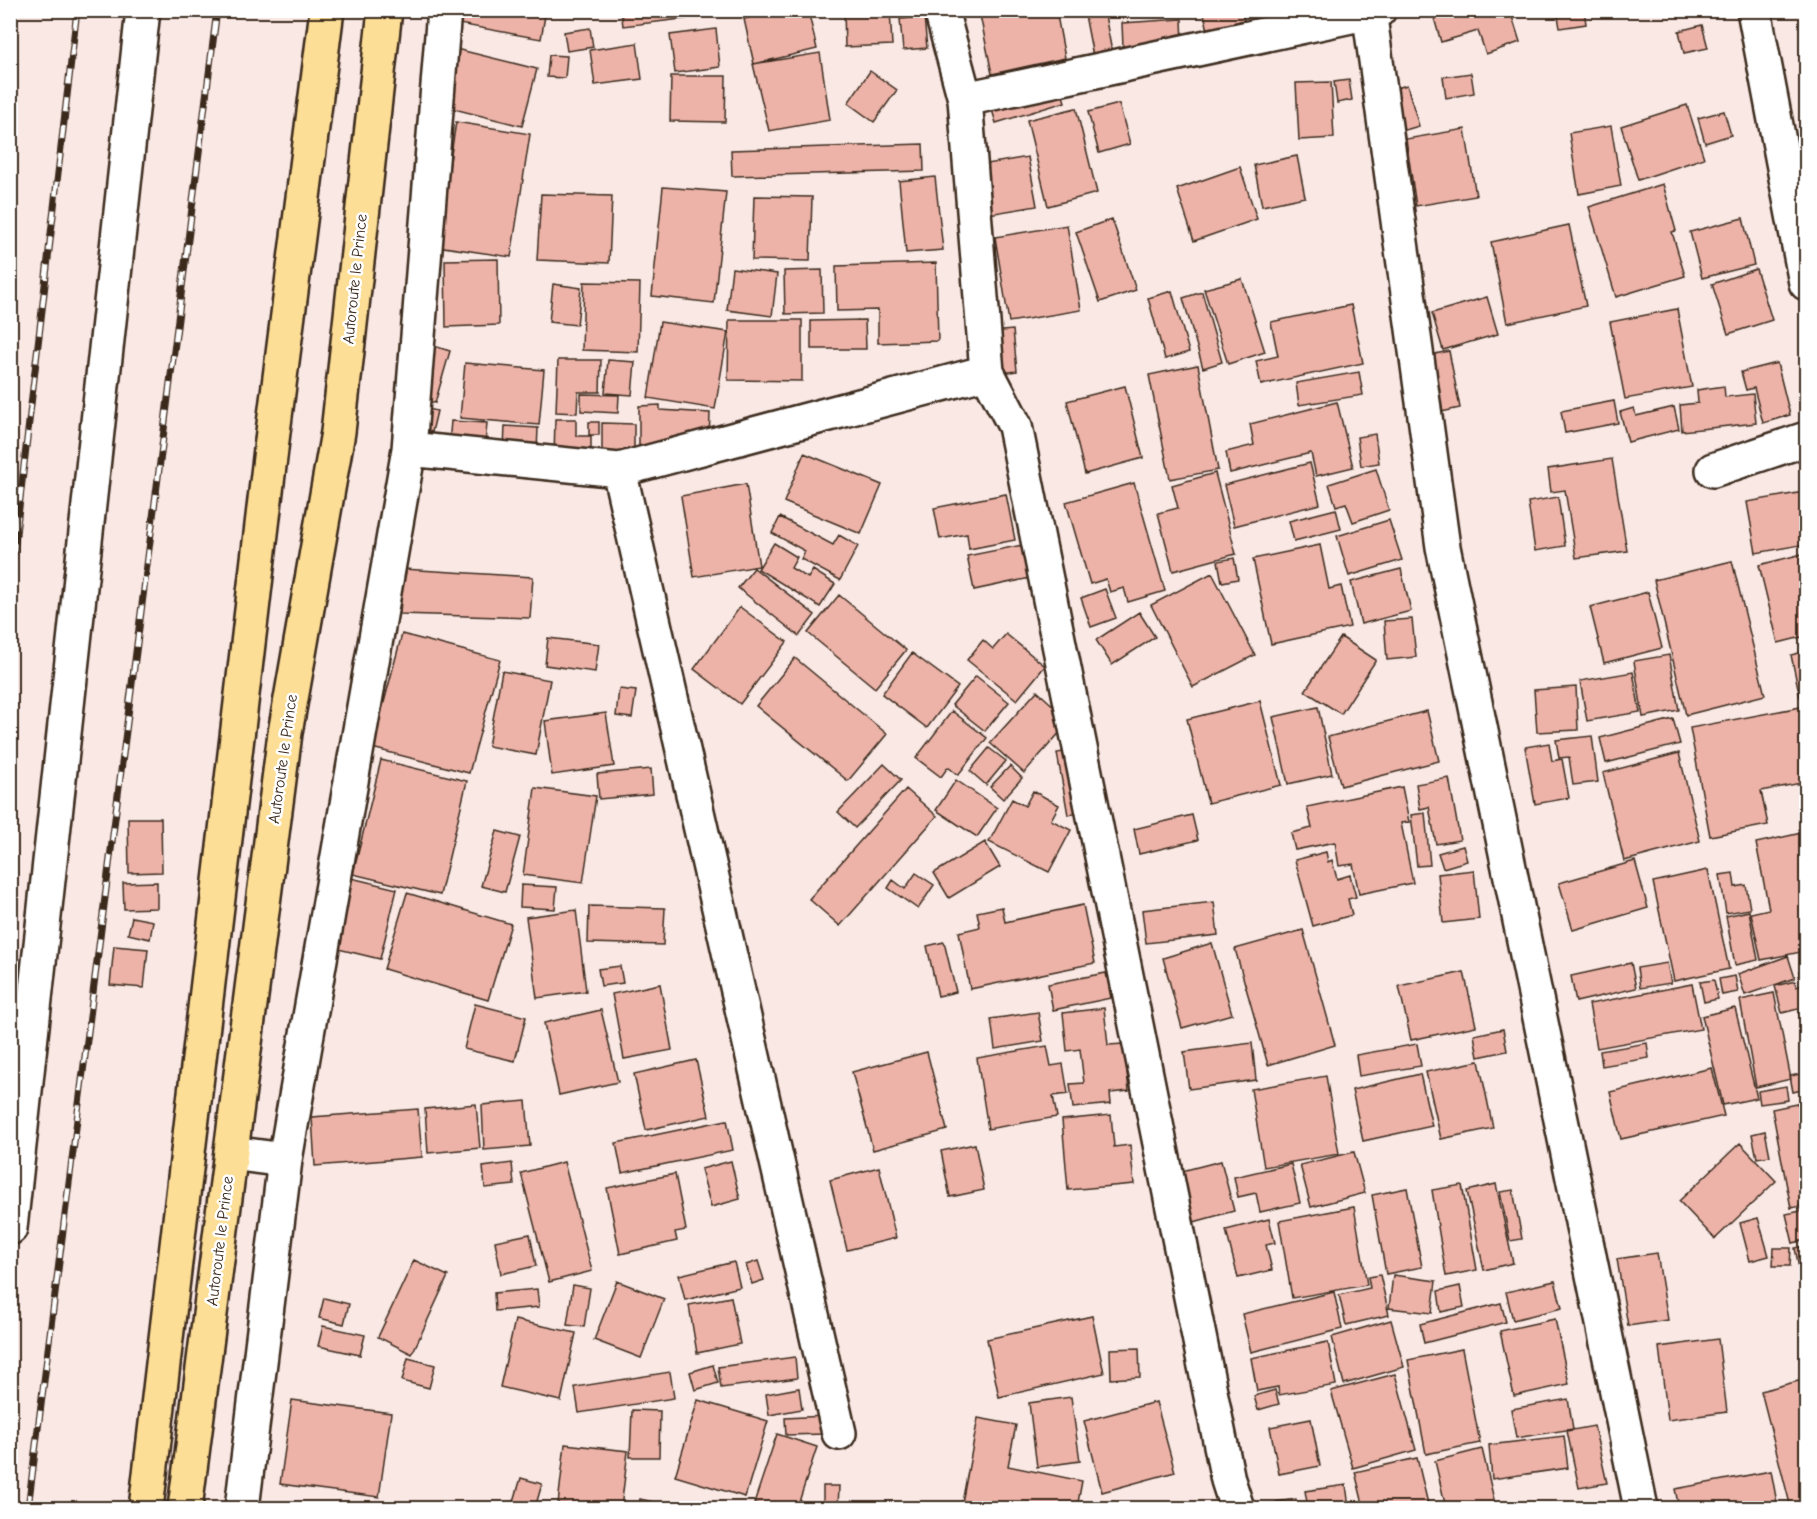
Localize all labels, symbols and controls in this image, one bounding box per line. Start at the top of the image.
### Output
street label: Autoroute le Prince [339,213,371,345]
street label: Autoroute le Prince [265,693,301,825]
street label: Autoroute le Prince [203,1175,237,1307]

